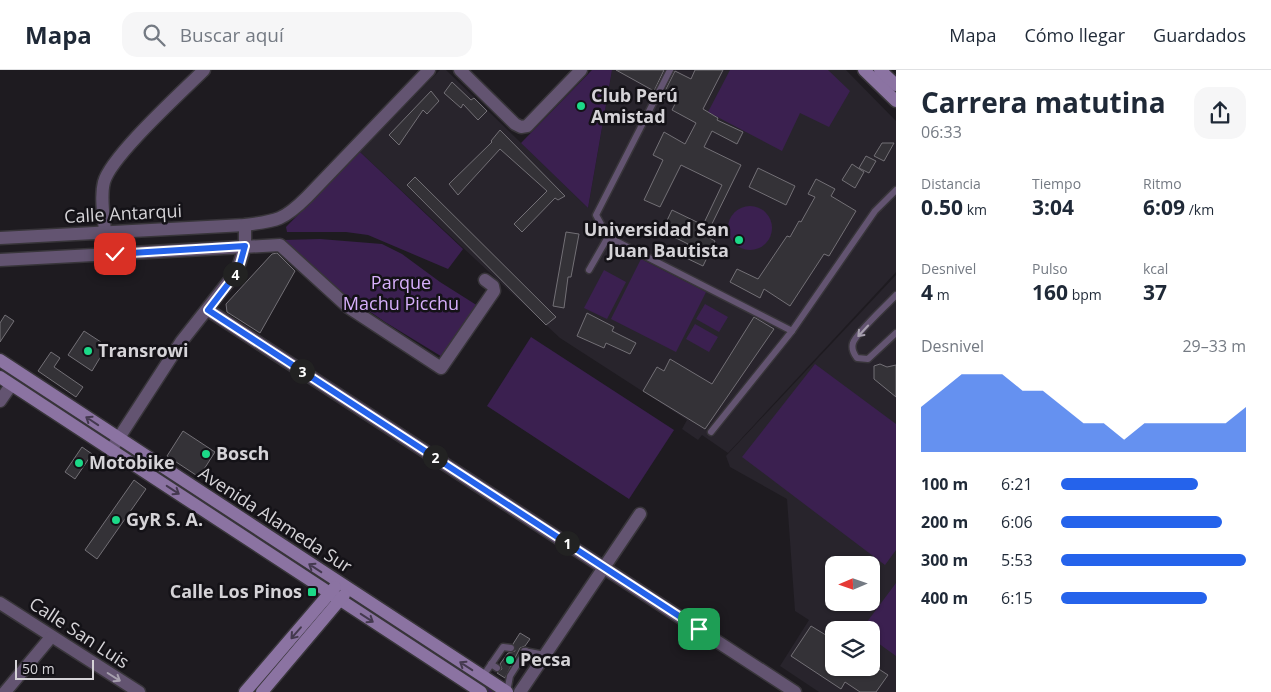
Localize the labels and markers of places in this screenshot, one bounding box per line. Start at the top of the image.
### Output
place label: Club Perú Amistad [591,83,678,128]
marker: Club Perú Amistad [575,100,587,112]
place label: Universidad San Juan Bautista [584,217,729,262]
pin [94,233,136,275]
marker: Universidad San Juan Bautista [733,234,745,246]
pin: 4 [222,262,248,286]
place label: Transrowi [98,338,188,362]
marker: Transrowi [82,345,94,357]
pin: 3 [290,358,314,384]
place label: Bosch [216,441,269,465]
pin: 2 [422,444,448,470]
marker: Bosch [200,448,212,460]
place label: Motobike [89,450,175,474]
marker: Motobike [73,457,85,469]
place label: GyR S. A. [126,507,203,531]
marker: GyR S. A. [110,514,122,526]
pin: 1 [554,530,580,556]
place label: Calle Los Pinos [170,579,302,603]
marker: Calle Los Pinos [306,586,318,598]
pin [678,608,720,650]
place label: Pecsa [520,647,571,671]
marker: Pecsa [504,654,516,666]

